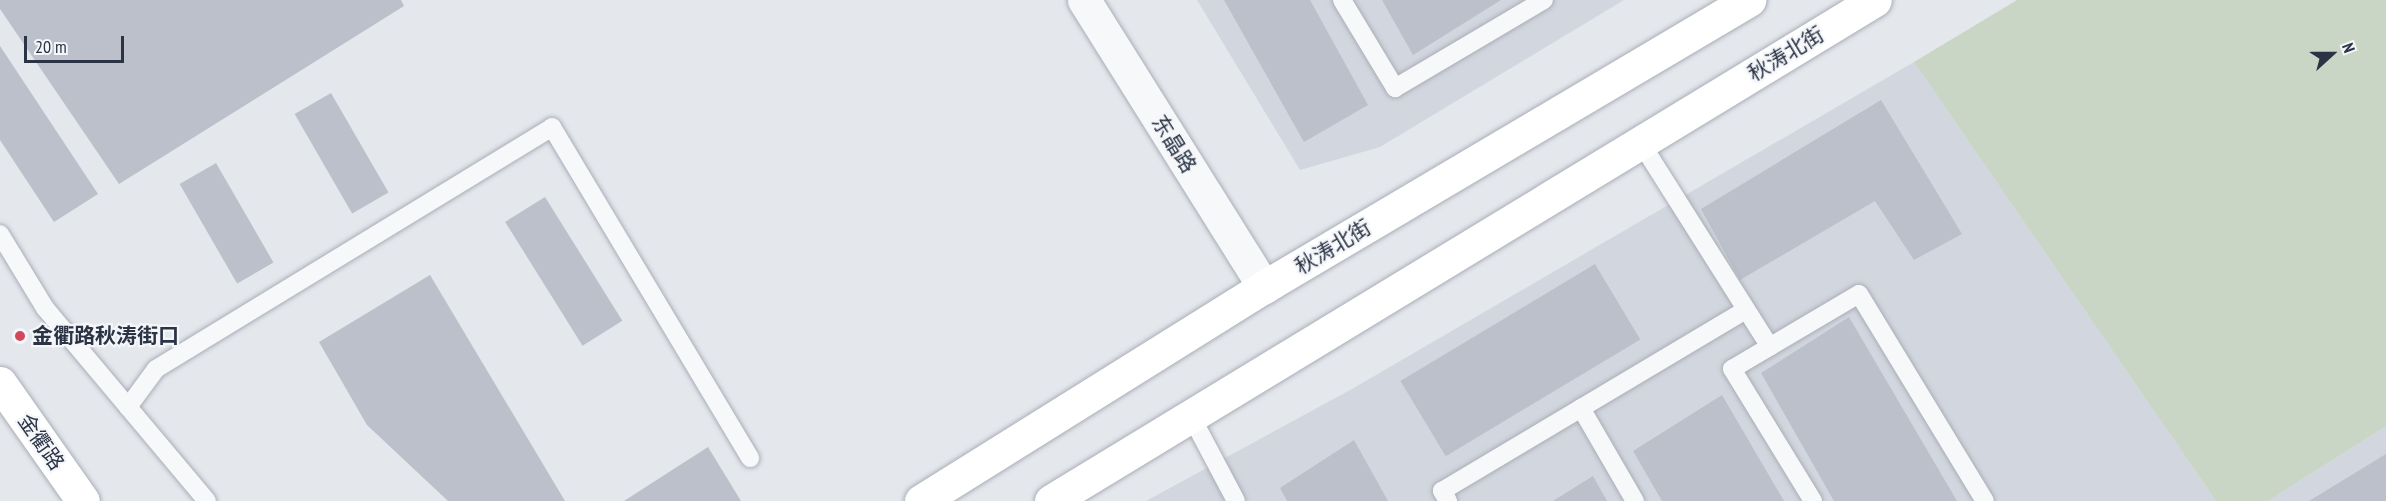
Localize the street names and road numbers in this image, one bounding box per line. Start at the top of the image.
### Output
street label: 秋涛北街 [1744,22,1828,86]
street label: 东晶路 [1147,111,1201,177]
street label: 秋涛北街 [1291,215,1375,279]
street label: 金衢路 [13,409,69,475]

